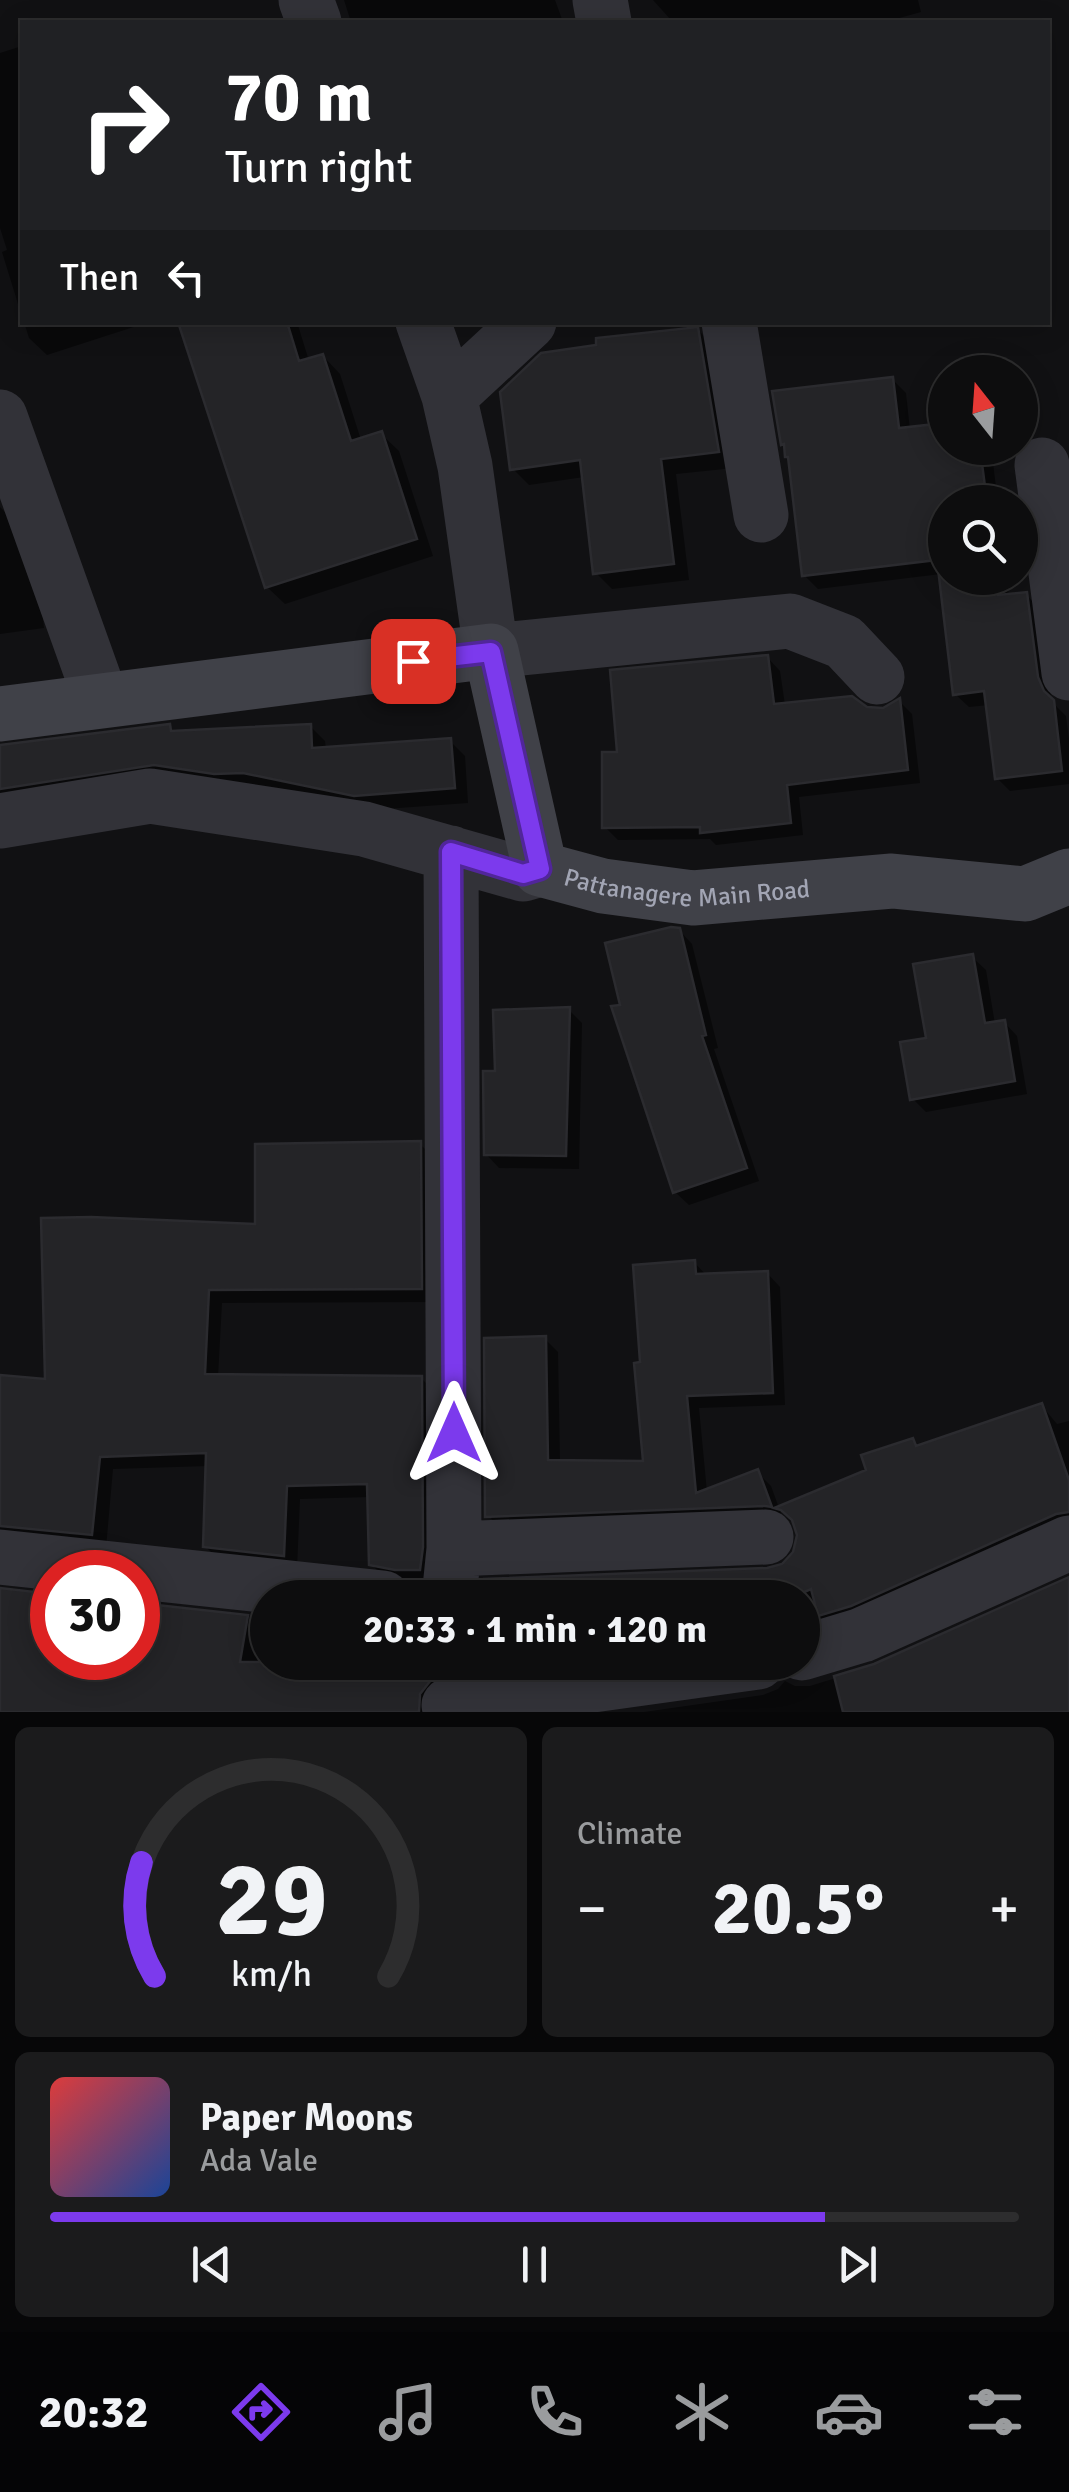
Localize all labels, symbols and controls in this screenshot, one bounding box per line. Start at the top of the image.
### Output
text: 70 m [225,54,373,140]
icon: right [60,60,190,190]
text: Turn right [225,140,413,195]
icon: left [159,250,214,305]
text: Then [60,254,139,301]
north arrow [928,355,1038,465]
map controls [928,355,1038,595]
button: search [928,485,1038,595]
pin [371,619,456,704]
icon: arrive [386,634,441,689]
street label: Pattanagere Main Road [561,861,811,914]
position arrow [402,1381,506,1485]
speed limit sign: 30 [30,1550,160,1680]
text: 20:33 · 1 min · 120 m [363,1606,707,1653]
text: Climate [577,1814,683,1853]
text: 29 [215,1836,327,1964]
text: 20.5° [712,1862,885,1955]
text: − [577,1875,607,1943]
text: + [989,1875,1019,1943]
text: km/h [231,1952,311,1996]
text: Paper Moons [200,2094,413,2141]
text: Ada Vale [200,2141,318,2180]
icon: previous [184,2237,239,2292]
icon: pause [507,2237,562,2292]
icon: next [830,2237,885,2292]
icon: directions [226,2377,296,2447]
icon: music [373,2377,443,2447]
icon: phone [520,2377,590,2447]
icon: climate [667,2377,737,2447]
icon: car [814,2377,884,2447]
icon: filters [960,2377,1030,2447]
text: 20:32 [38,2385,149,2440]

